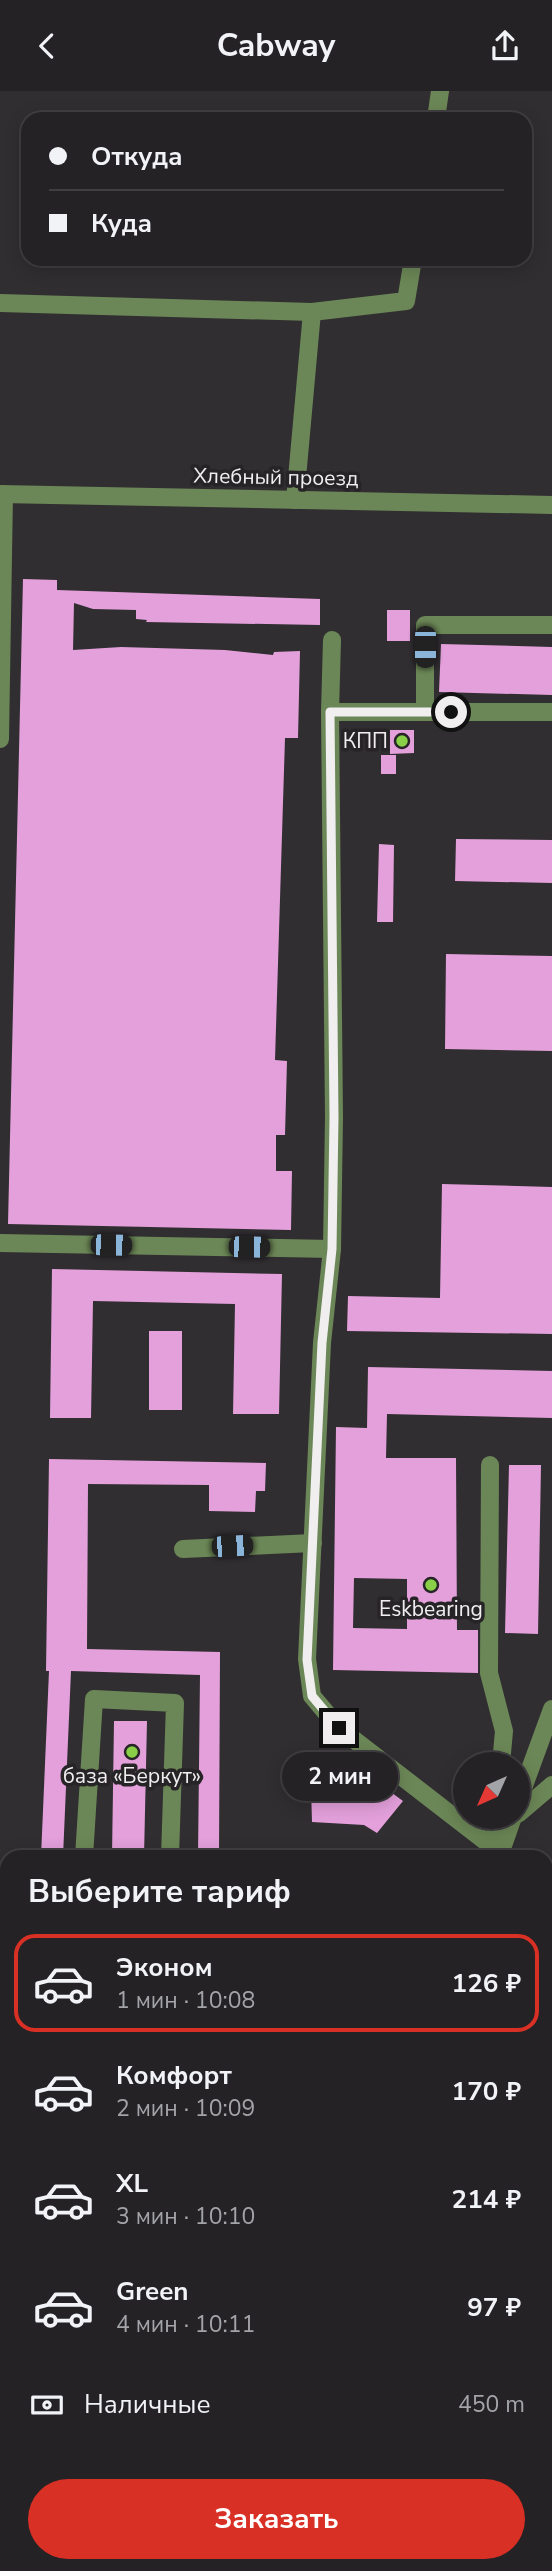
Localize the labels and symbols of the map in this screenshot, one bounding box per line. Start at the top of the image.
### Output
street label: Хлебный проезд [193,462,359,492]
car [415,626,436,668]
route start [435,696,467,728]
place label: КПП [343,727,388,755]
marker: КПП [394,733,410,749]
car [90,1234,133,1256]
car [228,1236,271,1258]
car [211,1534,254,1558]
marker: Eskbearing [423,1577,439,1593]
place label: Eskbearing [379,1595,483,1623]
route end [323,1712,355,1744]
marker: база «Беркут» [124,1744,140,1760]
north arrow [453,1752,530,1829]
callout: 2 мин [281,1753,397,1801]
place label: база «Беркут» [63,1762,201,1790]

